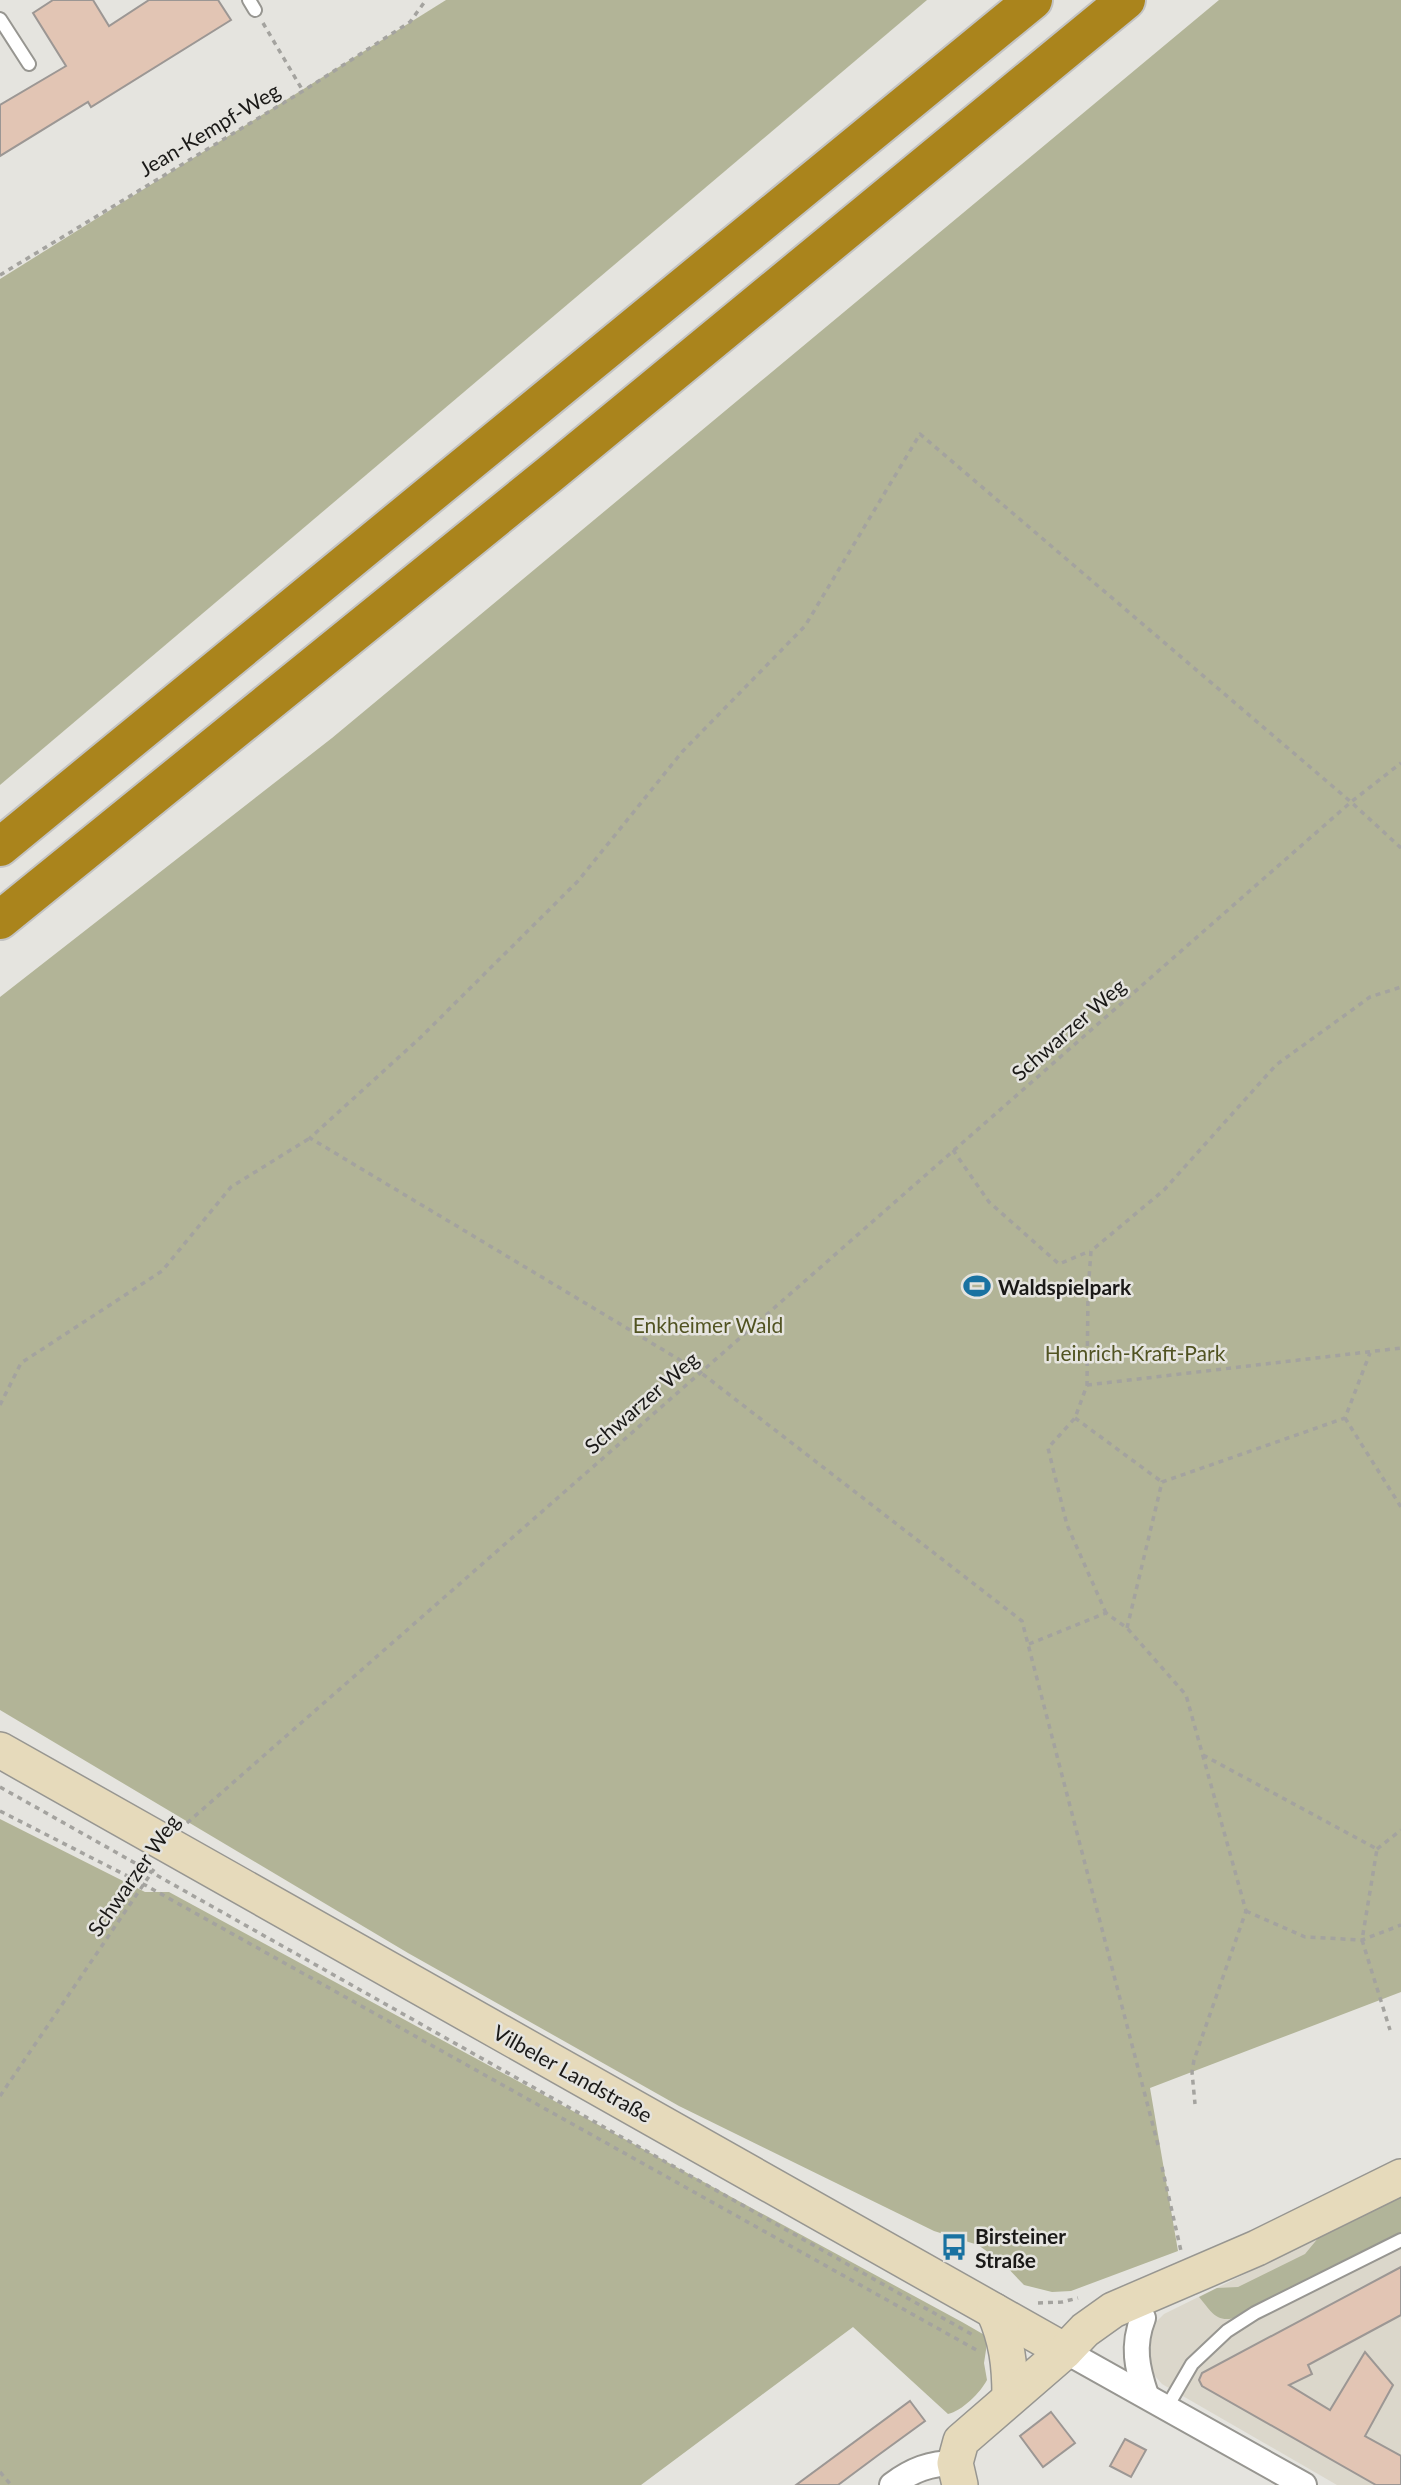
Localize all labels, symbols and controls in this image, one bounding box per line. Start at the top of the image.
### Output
street label: Jean-Kempf-Weg [134,77,284,181]
street label: Schwarzer Weg [1006,973,1130,1085]
sports icon: Waldspielpark [962,1271,992,1301]
place label: Waldspielpark [998,1274,1132,1299]
park label: Enkheimer Wald [633,1312,783,1337]
park label: Heinrich-Kraft-Park [1045,1340,1226,1365]
street label: Schwarzer Weg [579,1346,703,1458]
street label: Schwarzer Weg [82,1809,184,1941]
street label: Vilbeler Landstraße [489,2019,657,2127]
place label: Birsteiner Straße [975,2223,1066,2272]
bus stop icon: Birsteiner Straße [939,2232,969,2262]

